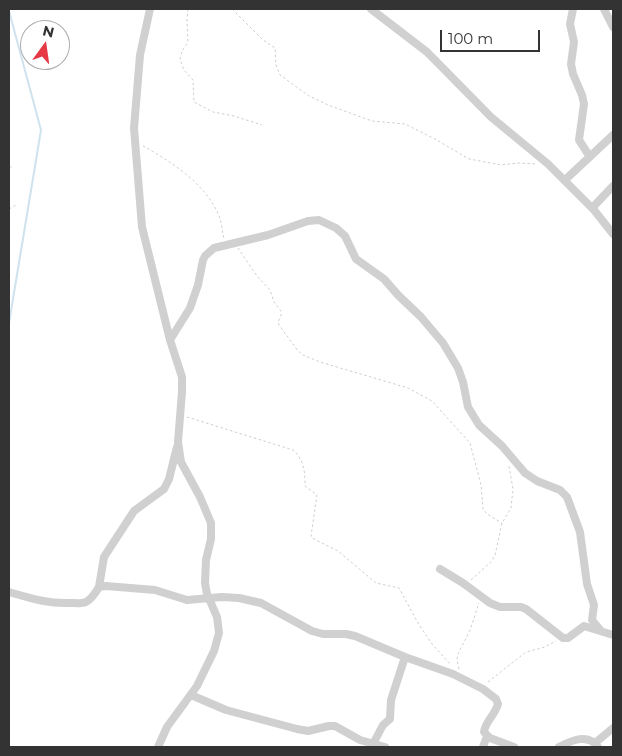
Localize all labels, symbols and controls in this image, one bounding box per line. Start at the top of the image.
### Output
north arrow [20,20,70,70]
scale bar [442,20,542,52]
text: N [41,21,56,42]
text: 100 m [448,29,493,48]

